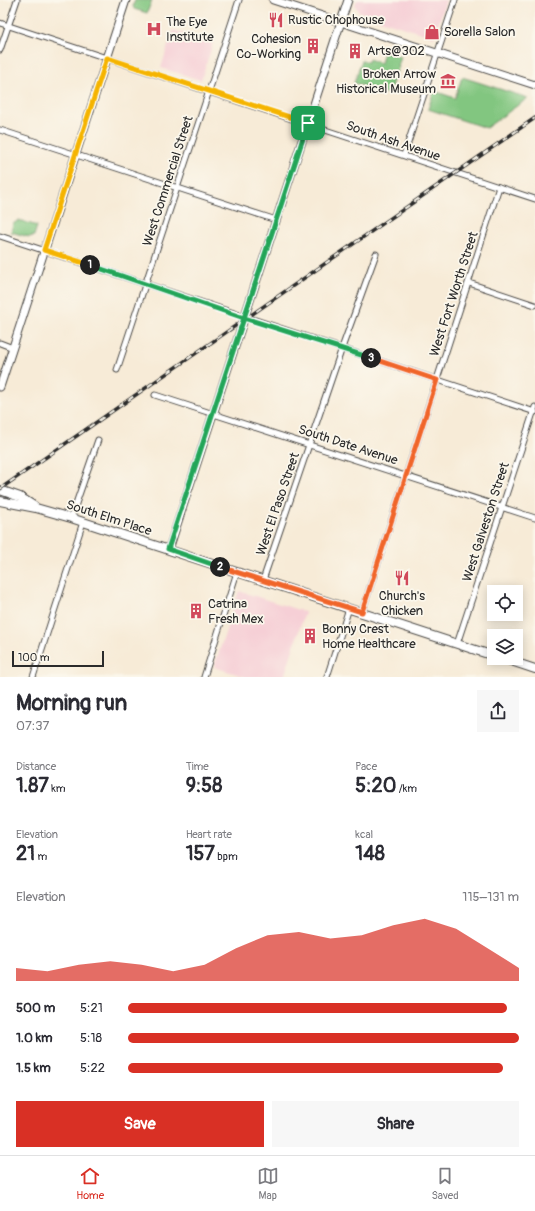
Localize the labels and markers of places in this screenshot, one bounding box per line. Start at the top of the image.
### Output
restaurant icon: Rustic Chophouse [267,11,285,29]
place label: Rustic Chophouse [288,12,385,28]
place label: The Eye Institute [166,14,214,45]
hospital icon: The Eye Institute [145,20,163,38]
shop icon: Sorella Salon [423,23,441,41]
place label: Sorella Salon [444,24,515,40]
place label: Cohesion Co-Working [236,31,301,62]
building icon: Cohesion Co-Working [304,37,322,55]
building icon: Arts@302 [346,42,364,60]
place label: Arts@302 [367,43,425,59]
place label: Broken Arrow Historical Museum [336,66,436,97]
museum icon: Broken Arrow Historical Museum [439,72,457,90]
pin [291,106,325,140]
pin: 1 [80,255,100,275]
pin: 3 [361,348,381,368]
pin: 2 [210,557,230,577]
restaurant icon: Church's Chicken [393,569,411,587]
place label: Church's Chicken [379,588,425,619]
place label: Catrina Fresh Mex [208,596,264,627]
building icon: Catrina Fresh Mex [187,602,205,620]
place label: Bonny Crest Home Healthcare [322,621,416,652]
building icon: Bonny Crest Home Healthcare [301,627,319,645]

